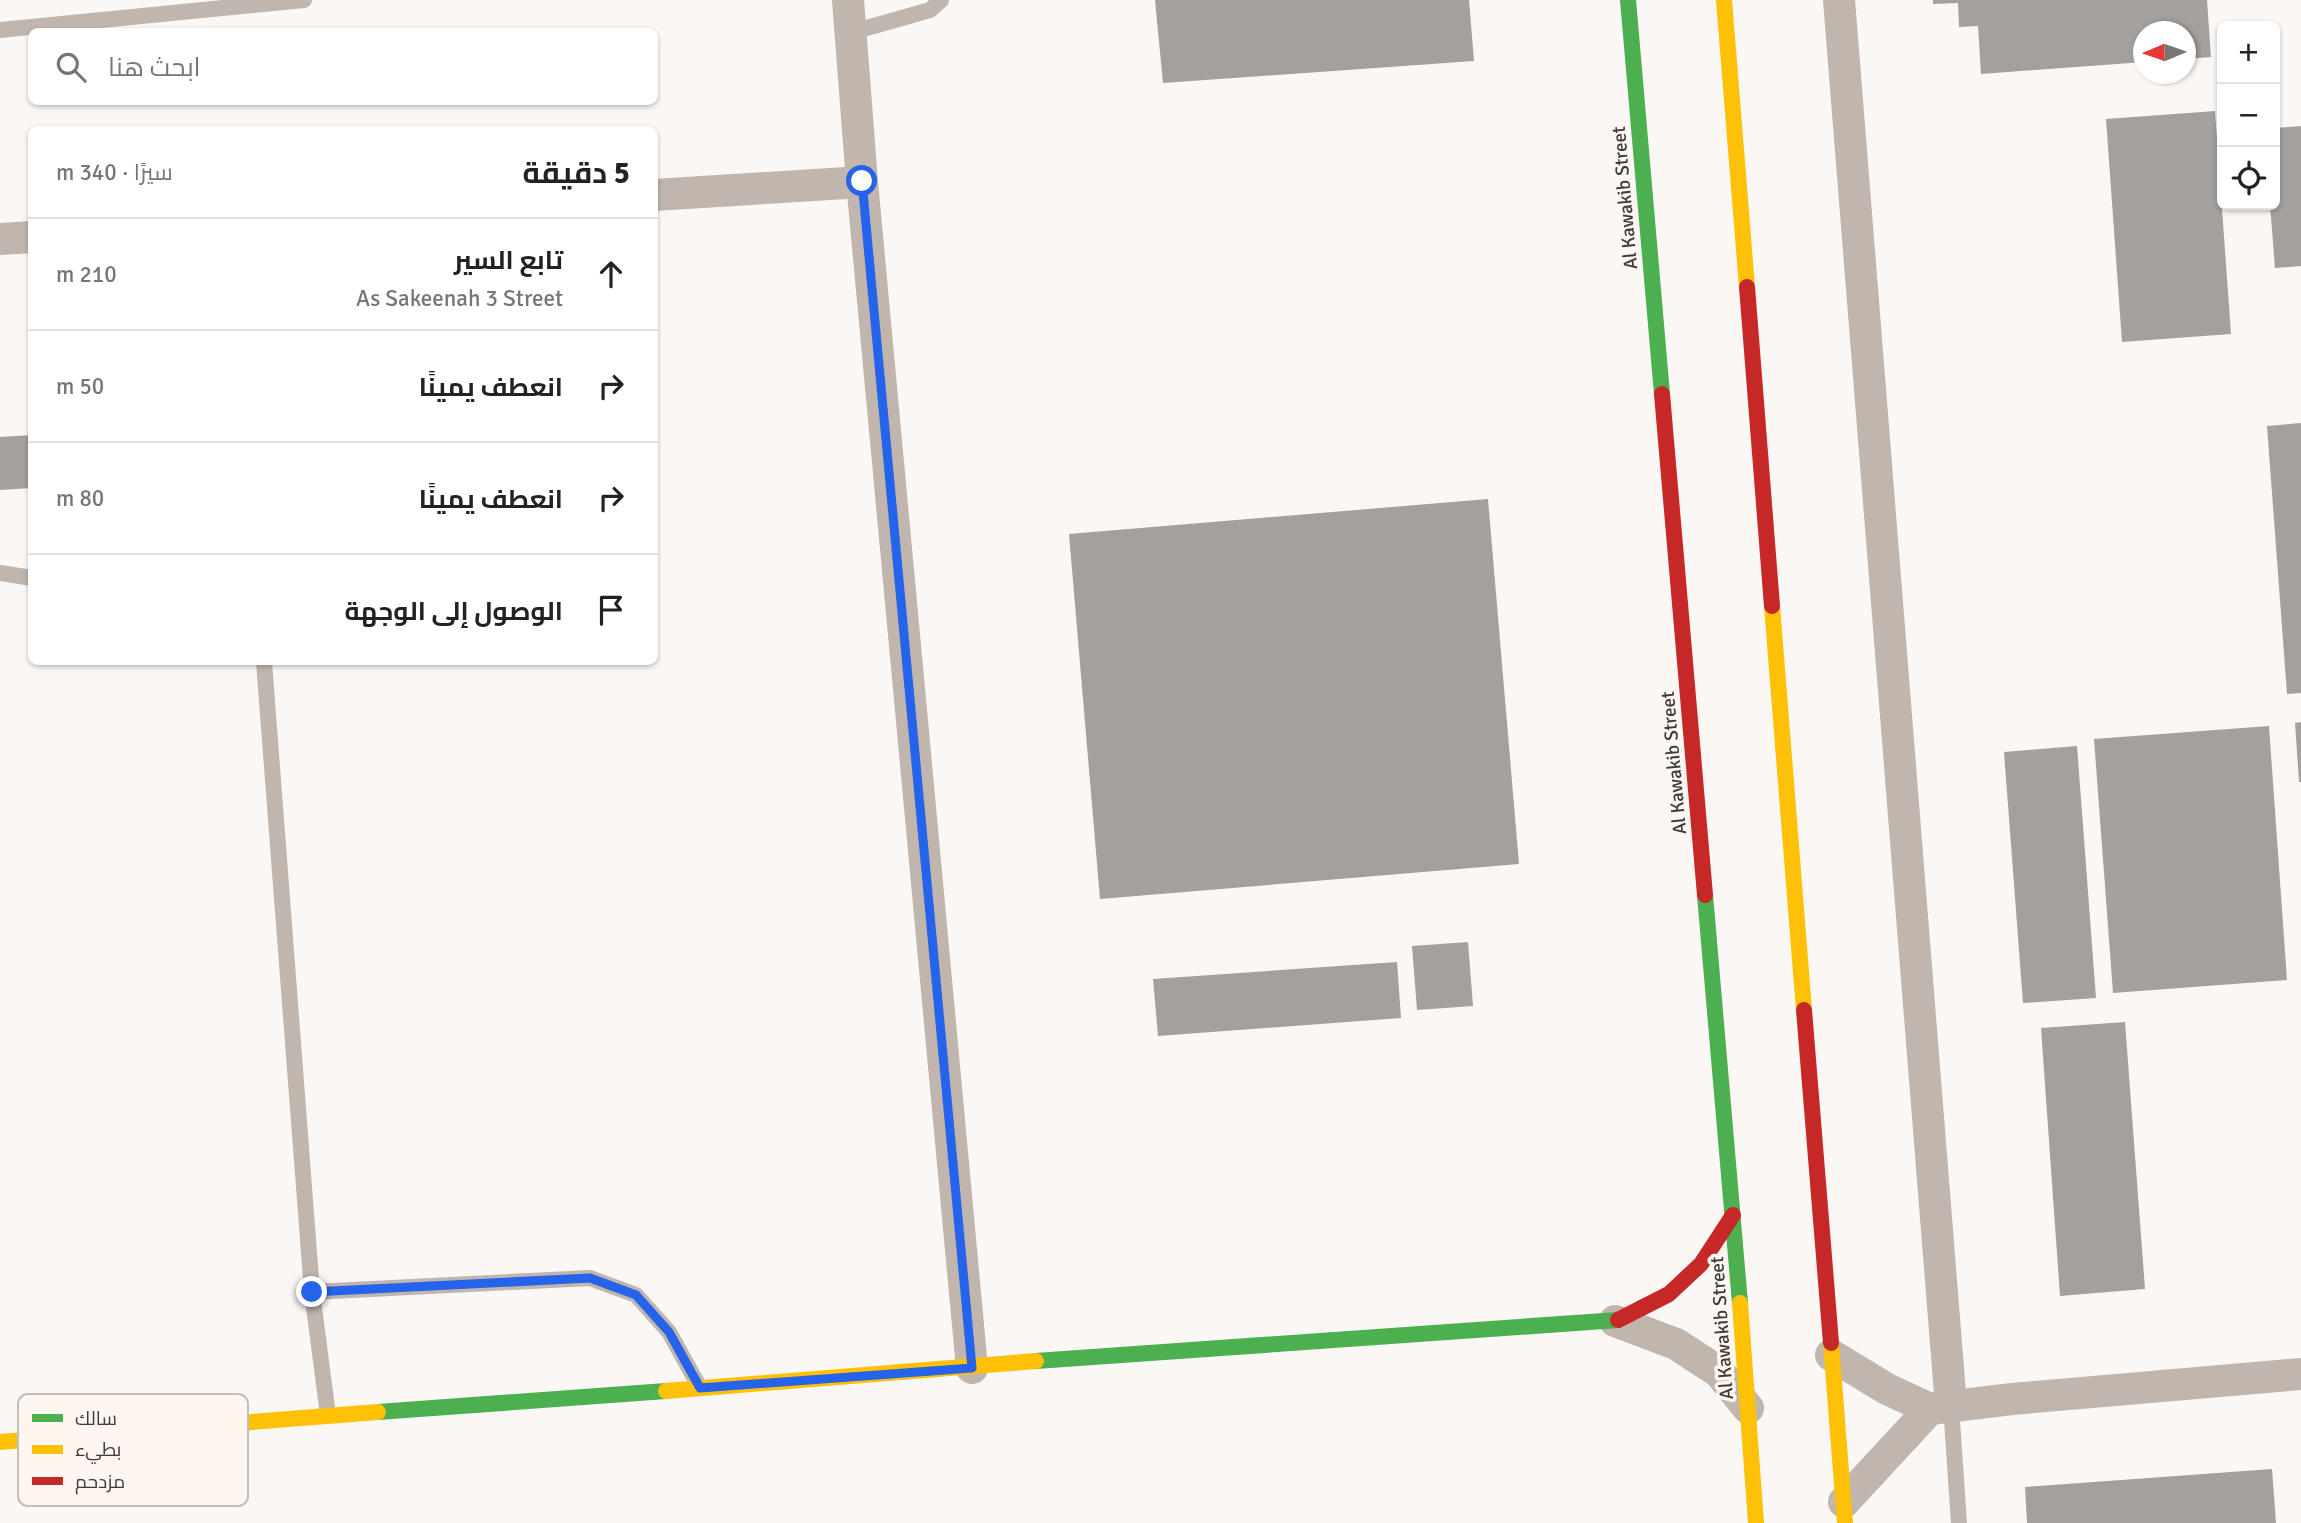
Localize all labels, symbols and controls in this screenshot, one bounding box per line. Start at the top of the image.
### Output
north arrow [2133,21,2196,84]
map controls [2217,21,2280,210]
button: + [2217,21,2280,84]
search box [28,28,658,105]
icon: search [52,48,90,86]
text: ابحث هنا [108,52,201,84]
button: − [2217,84,2280,147]
street label: Al Kawakib Street [1607,125,1643,270]
button: locate [2217,147,2280,210]
text: 5 دقيقة [522,155,630,192]
text: سيرًا · 340 m [56,158,173,187]
route start [846,165,877,196]
text: تابع السير [454,245,563,277]
icon: ahead [592,255,630,293]
text: 210 m [56,260,117,289]
text: As Sakeenah 3 Street [356,284,563,313]
icon: right [592,367,630,405]
text: 50 m [56,372,104,401]
text: انعطف يمينًا [419,372,563,404]
icon: right [592,479,630,517]
text: 80 m [56,484,104,513]
text: انعطف يمينًا [419,484,563,516]
icon: arrive [592,591,630,629]
text: الوصول إلى الوجهة [344,596,563,628]
street label: Al Kawakib Street [1656,690,1692,835]
street label: Al Kawakib Street [1705,1255,1739,1400]
route end [296,1276,327,1307]
legend [18,1394,248,1506]
text: سالك [75,1407,117,1431]
text: بطيء [75,1438,121,1464]
text: مزدحم [75,1470,125,1495]

